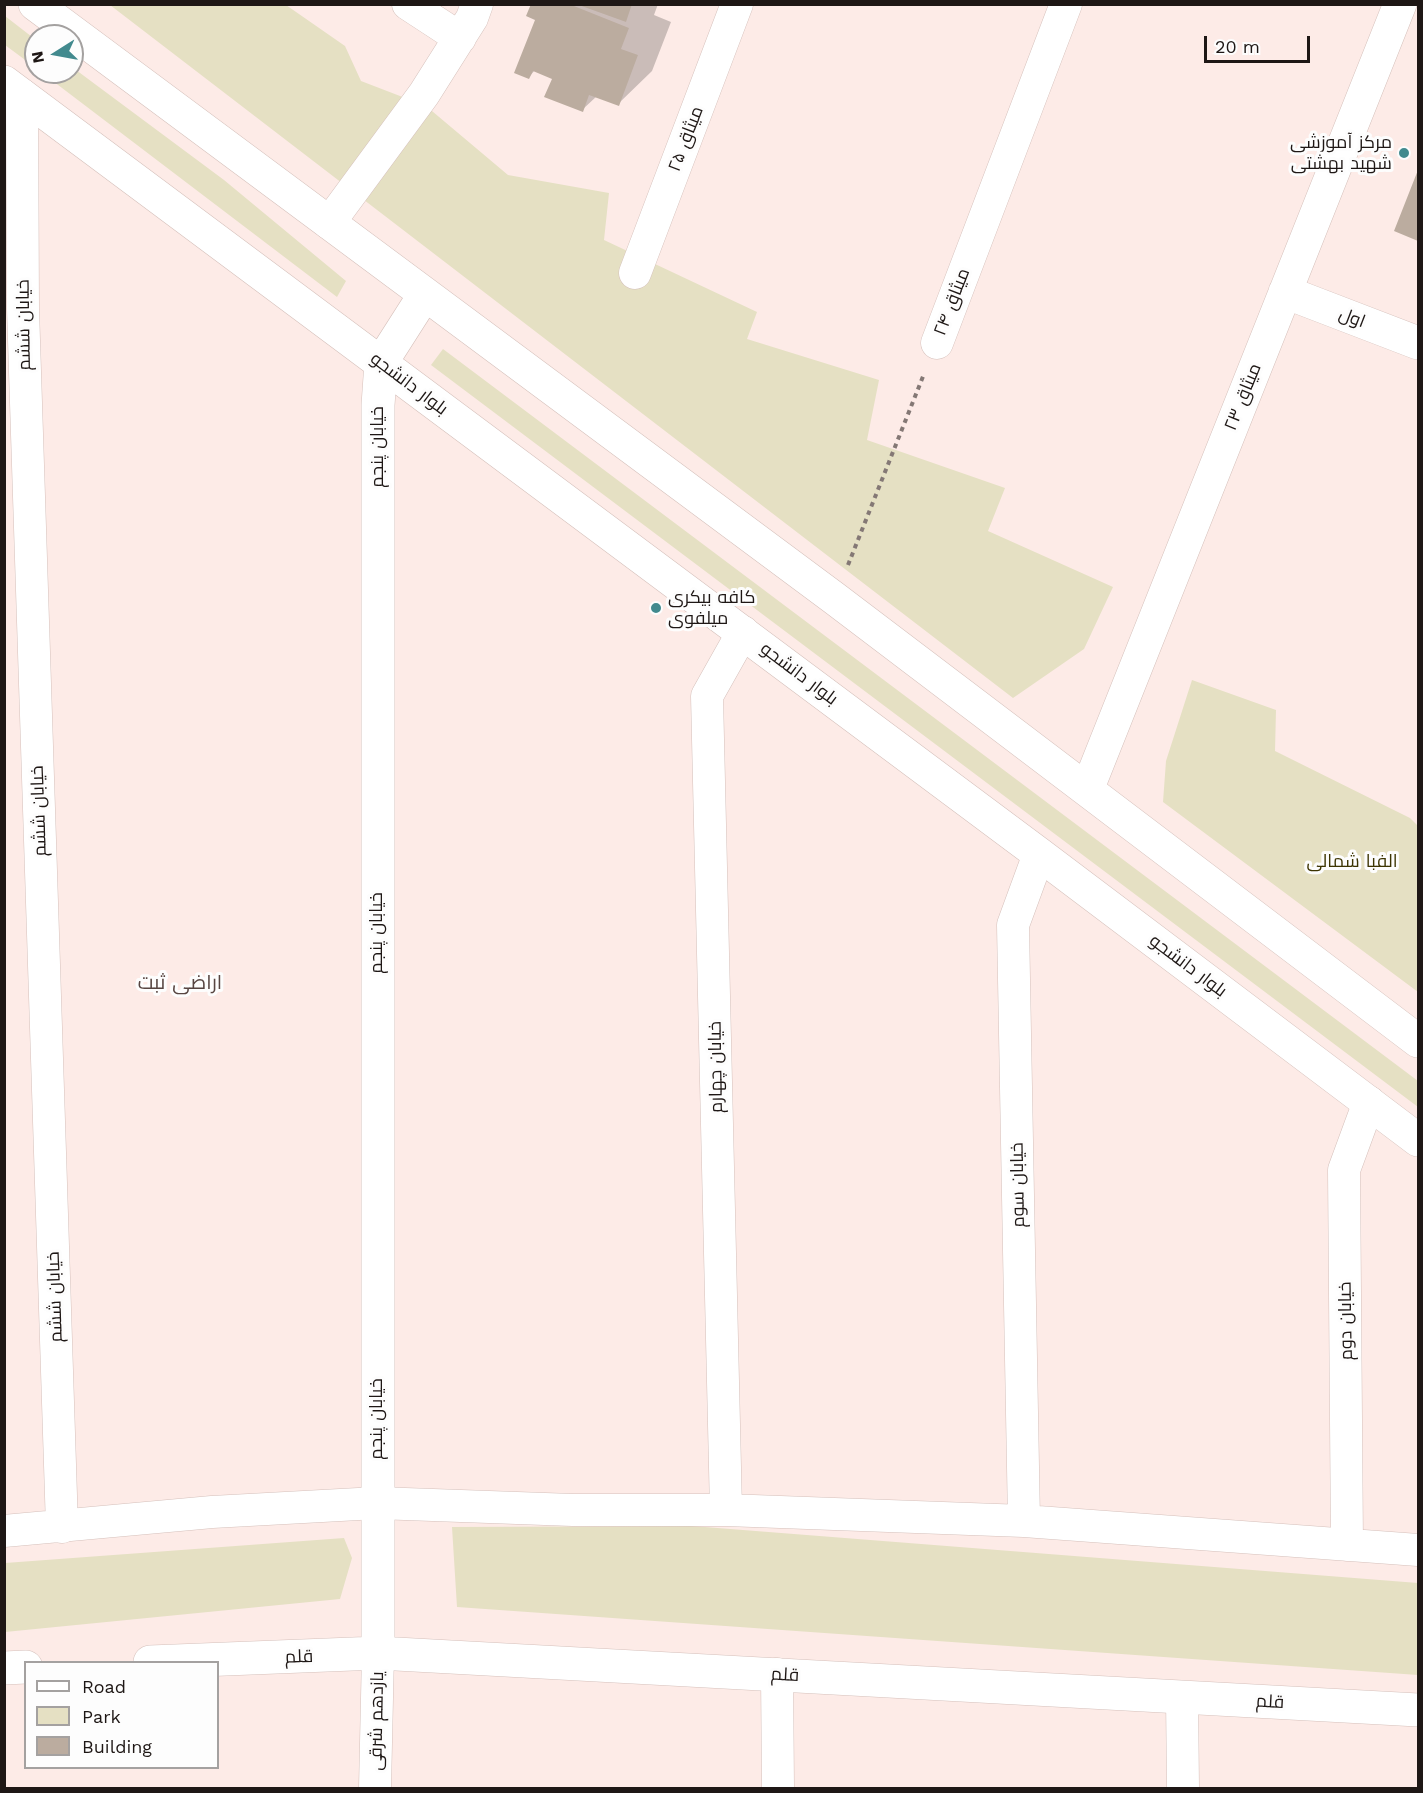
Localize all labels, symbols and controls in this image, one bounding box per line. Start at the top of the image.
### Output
north arrow [24,24,84,84]
scale bar [1207,24,1314,62]
text: 20 m [1215,36,1260,57]
text: N [27,50,48,65]
street label: میثاق ۲۵ [664,103,708,175]
place label: مرکز آموزشی شهید بهشتی [1290,132,1392,174]
marker: مرکز آموزشی شهید بهشتی [1397,146,1411,160]
street label: میثاق ۲۴ [929,265,975,339]
street label: خیابان ششم [12,279,36,371]
street label: اول [1336,303,1368,333]
street label: بلوار دانشجو [366,348,452,420]
street label: میثاق ۲۳ [1220,360,1266,434]
street label: خیابان پنجم [367,406,389,488]
place label: کافه بیکری میلفوی [668,587,755,630]
marker: کافه بیکری میلفوی [649,601,663,615]
street label: بلوار دانشجو [756,638,842,710]
street label: خیابان ششم [27,765,51,857]
park label: الفبا شمالی [1306,851,1398,873]
street label: خیابان پنجم [366,892,388,974]
street label: بلوار دانشجو [1145,930,1231,1002]
district label: اراضی ثبت [138,971,222,995]
street label: خیابان چهارم [704,1021,728,1113]
street label: خیابان سوم [1006,1142,1030,1228]
street label: خیابان ششم [43,1251,67,1343]
street label: خیابان دوم [1335,1282,1357,1360]
street label: خیابان پنجم [366,1378,388,1460]
street label: قلم [284,1646,314,1668]
legend [24,1661,219,1769]
street label: قلم [770,1663,800,1687]
street label: یازدهم شرقی [365,1671,389,1771]
text: Road [82,1676,126,1697]
street label: قلم [1255,1690,1285,1714]
text: Park [82,1706,121,1727]
text: Building [82,1736,152,1757]

